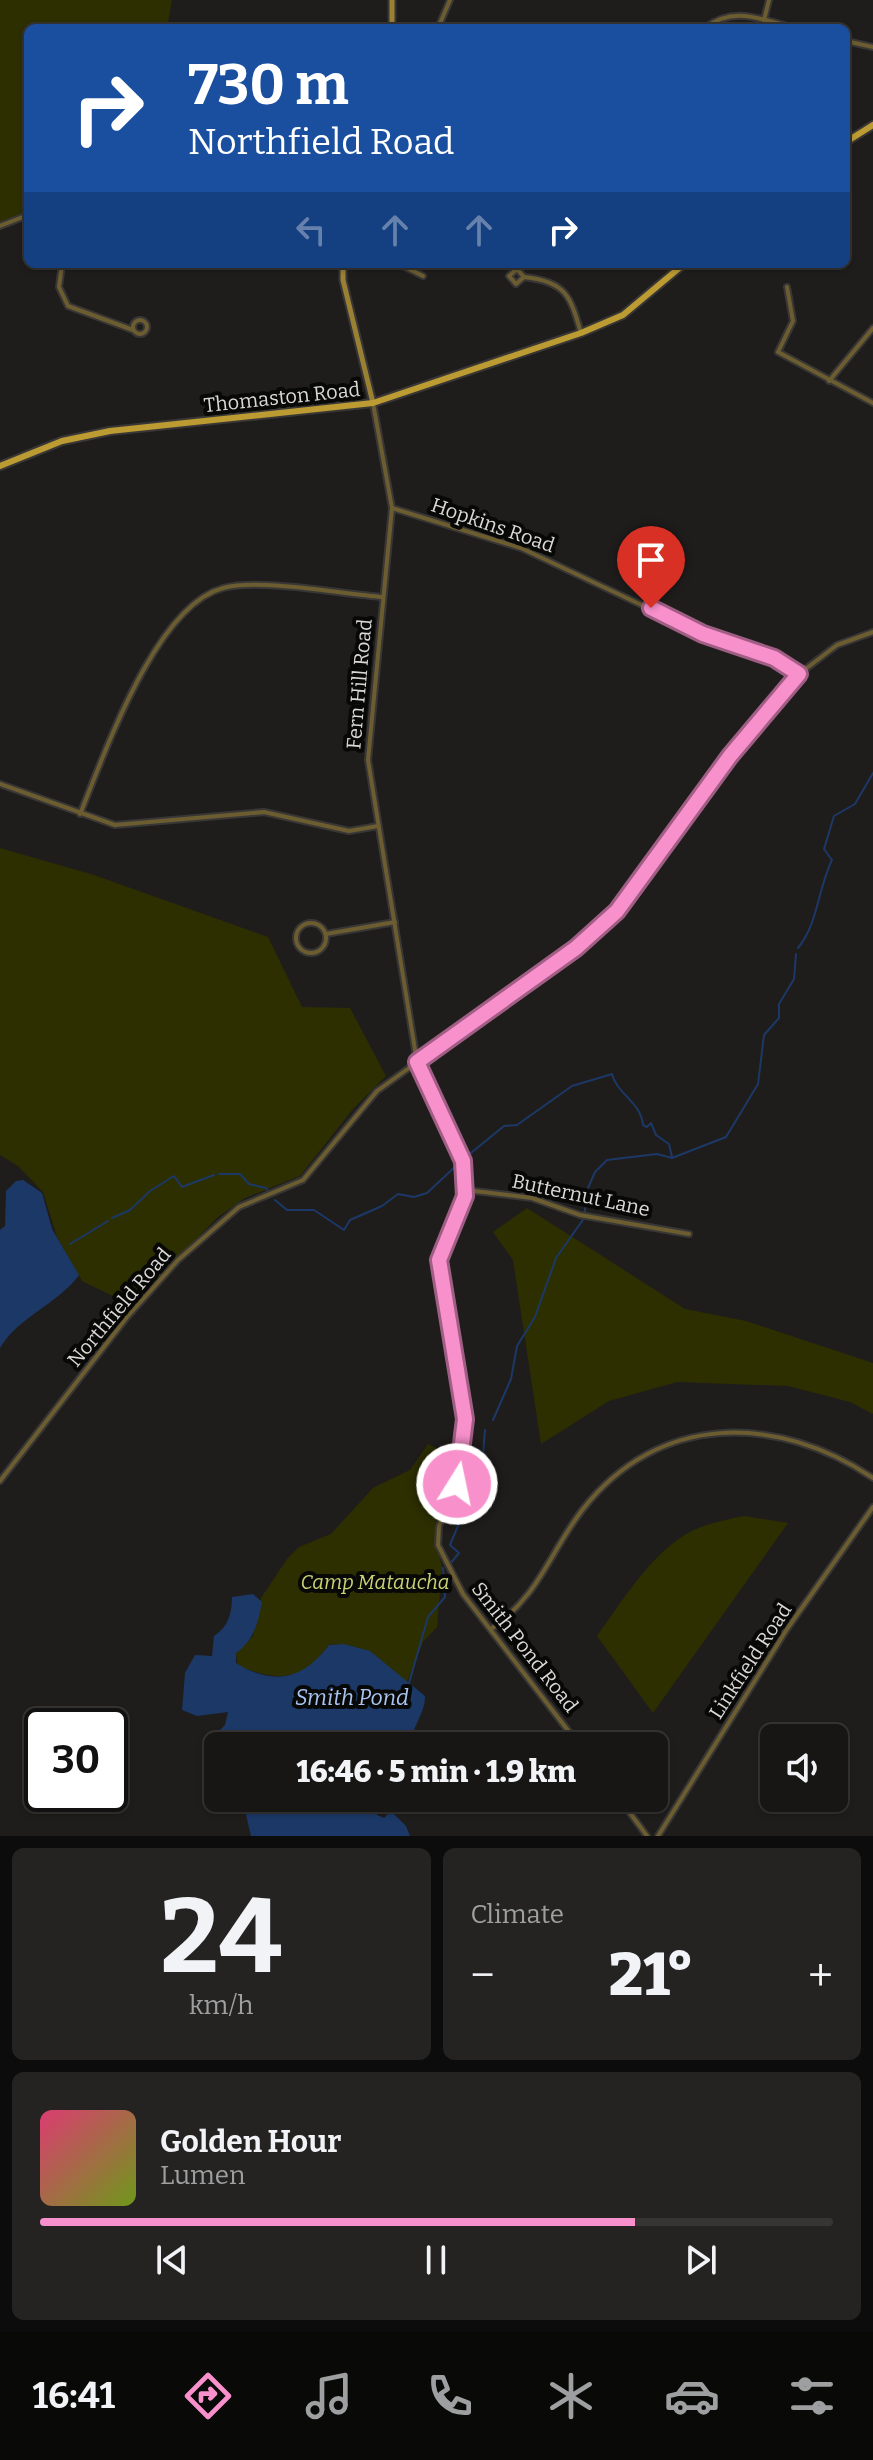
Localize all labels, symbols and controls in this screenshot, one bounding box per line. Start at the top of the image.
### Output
text: 730 m [188,52,349,119]
icon: right [56,56,160,160]
text: Northfield Road [188,120,454,164]
icon: left [289,208,333,252]
icon: ahead [373,208,417,252]
icon: ahead [457,208,501,252]
icon: right [541,208,585,252]
street label: Thomaston Road [203,377,362,417]
street label: Hopkins Road [428,493,558,557]
pin [617,526,685,608]
icon: arrive [629,538,673,582]
street label: Fern Hill Road [341,618,377,750]
street label: Butternut Lane [510,1169,652,1221]
street label: Northfield Road [62,1242,176,1371]
position arrow [415,1442,499,1526]
park label: Camp Mataucha [300,1570,450,1594]
street label: Smith Pond Road [467,1577,583,1717]
street label: Linkfield Road [704,1599,796,1723]
water label: Smith Pond [295,1684,409,1711]
speed limit sign: 30 [24,1708,128,1812]
map controls [760,1724,848,1812]
button: sound [760,1724,848,1812]
text: 16:46 · 5 min · 1.9 km [296,1754,576,1790]
text: 24 [160,1875,282,2000]
text: Climate [471,1899,564,1930]
text: 21° [609,1939,694,2011]
text: − [471,1949,495,2002]
text: + [808,1949,833,2002]
text: km/h [189,1990,253,2021]
text: Golden Hour [160,2124,341,2160]
text: Lumen [160,2160,246,2191]
icon: previous [150,2238,194,2282]
icon: pause [414,2238,458,2282]
icon: next [679,2238,723,2282]
icon: directions [180,2368,236,2424]
icon: music [301,2368,357,2424]
icon: phone [422,2368,478,2424]
icon: climate [543,2368,599,2424]
icon: car [664,2368,720,2424]
icon: filters [784,2368,840,2424]
text: 16:41 [32,2374,115,2418]

